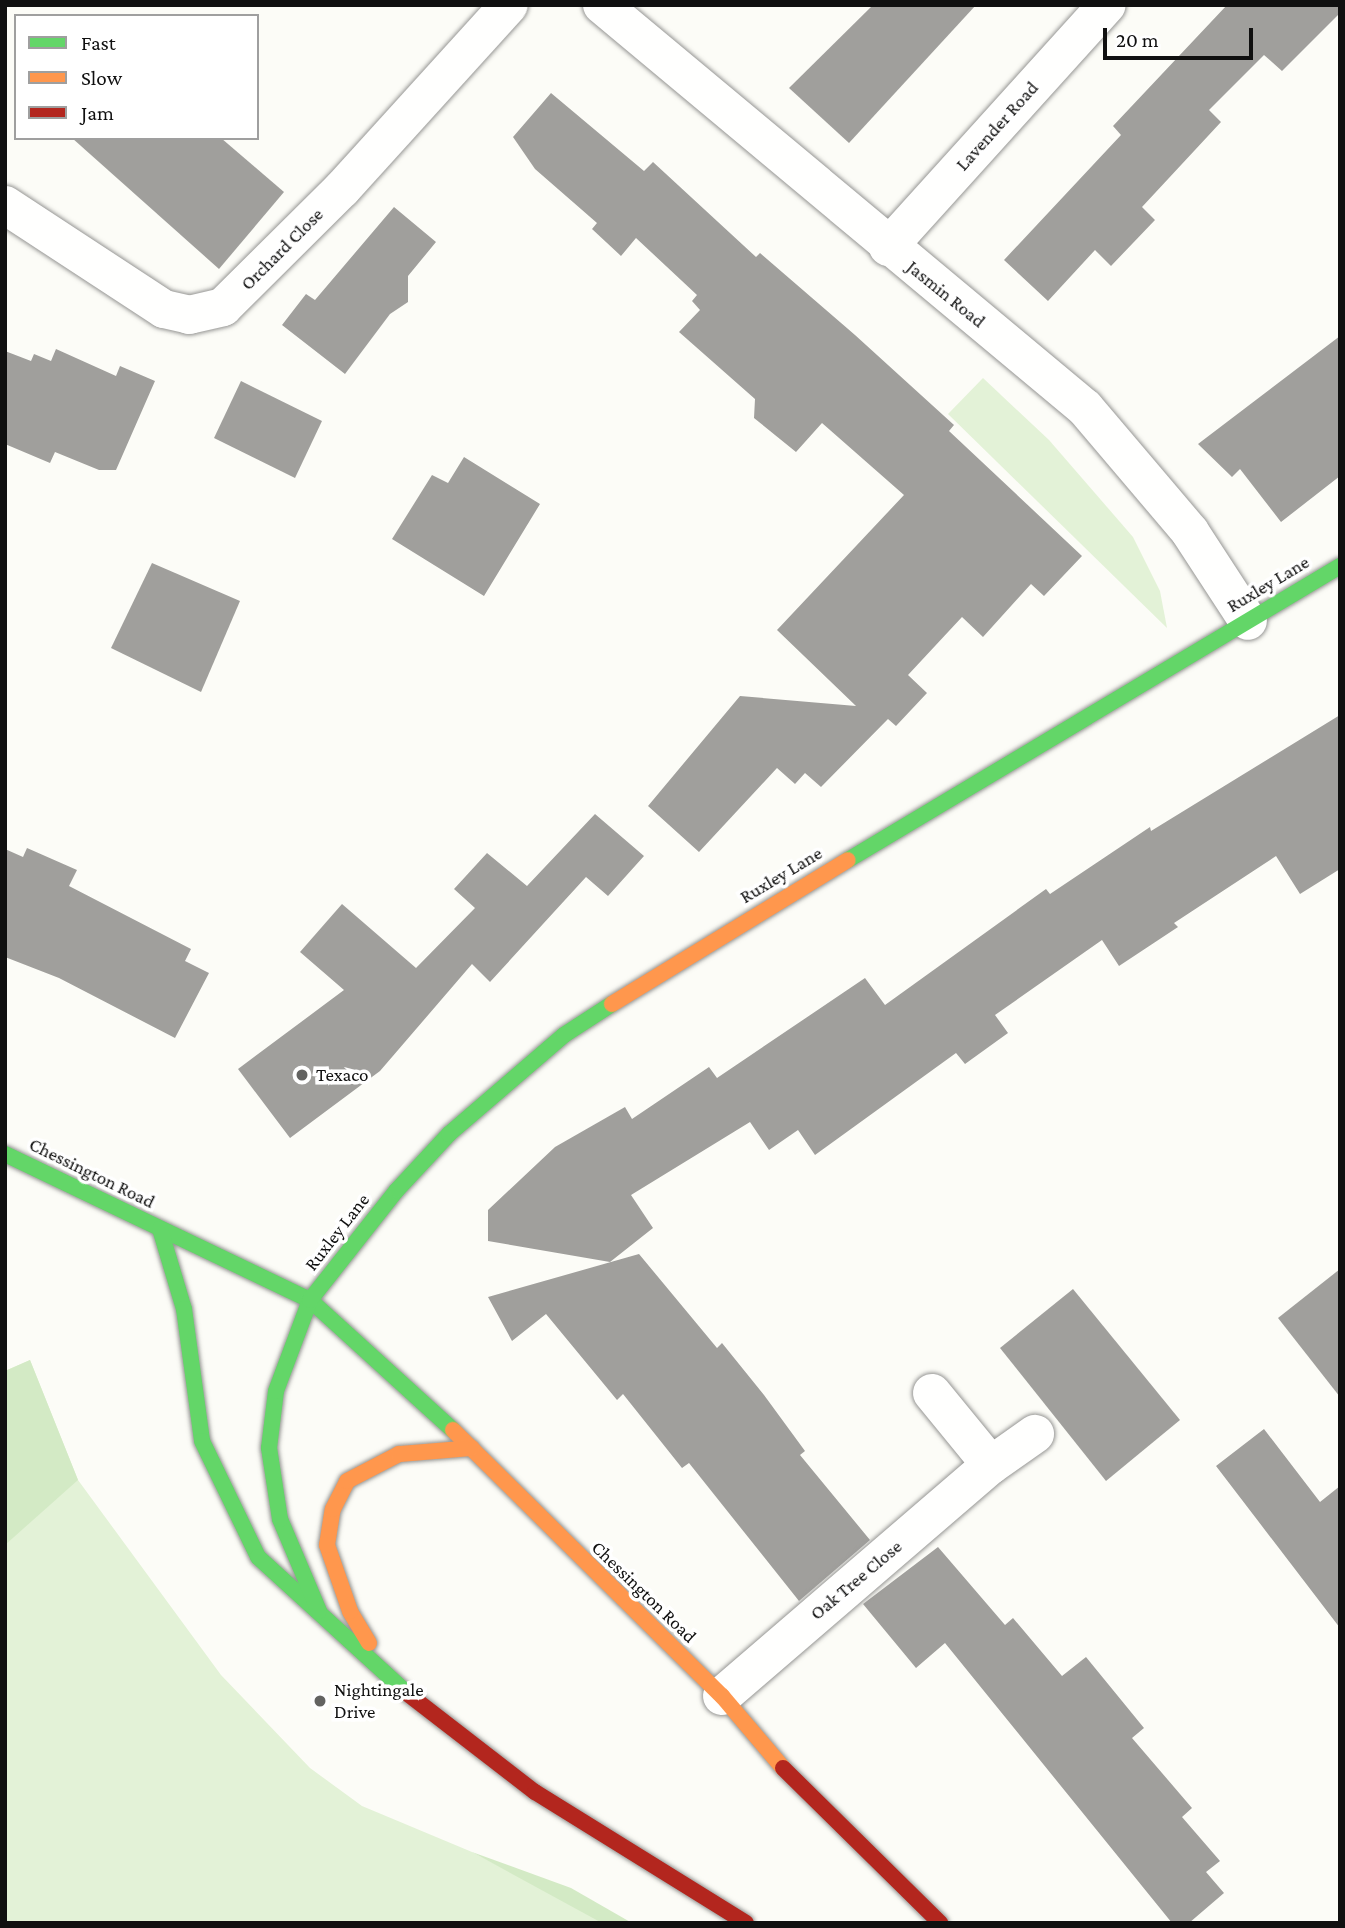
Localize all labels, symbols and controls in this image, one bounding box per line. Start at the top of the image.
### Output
legend [14,14,259,140]
scale bar [1107,14,1258,58]
text: 20 m [1116,28,1159,52]
text: Fast [81,31,116,55]
text: Slow [81,66,122,90]
street label: Lavender Road [951,77,1043,175]
text: Jam [81,101,114,125]
street label: Orchard Close [236,203,328,295]
street label: Jasmin Road [902,255,990,333]
street label: Ruxley Lane [1223,551,1313,617]
street label: Ruxley Lane [736,842,826,908]
place label: Texaco [316,1064,369,1086]
marker: Texaco [294,1067,310,1083]
street label: Chessington Road [25,1133,159,1213]
street label: Ruxley Lane [300,1189,374,1275]
street label: Oak Tree Close [806,1535,906,1625]
street label: Chessington Road [587,1536,701,1648]
place label: Nightingale Drive [334,1679,424,1723]
marker: Nightingale Drive [312,1693,328,1709]

